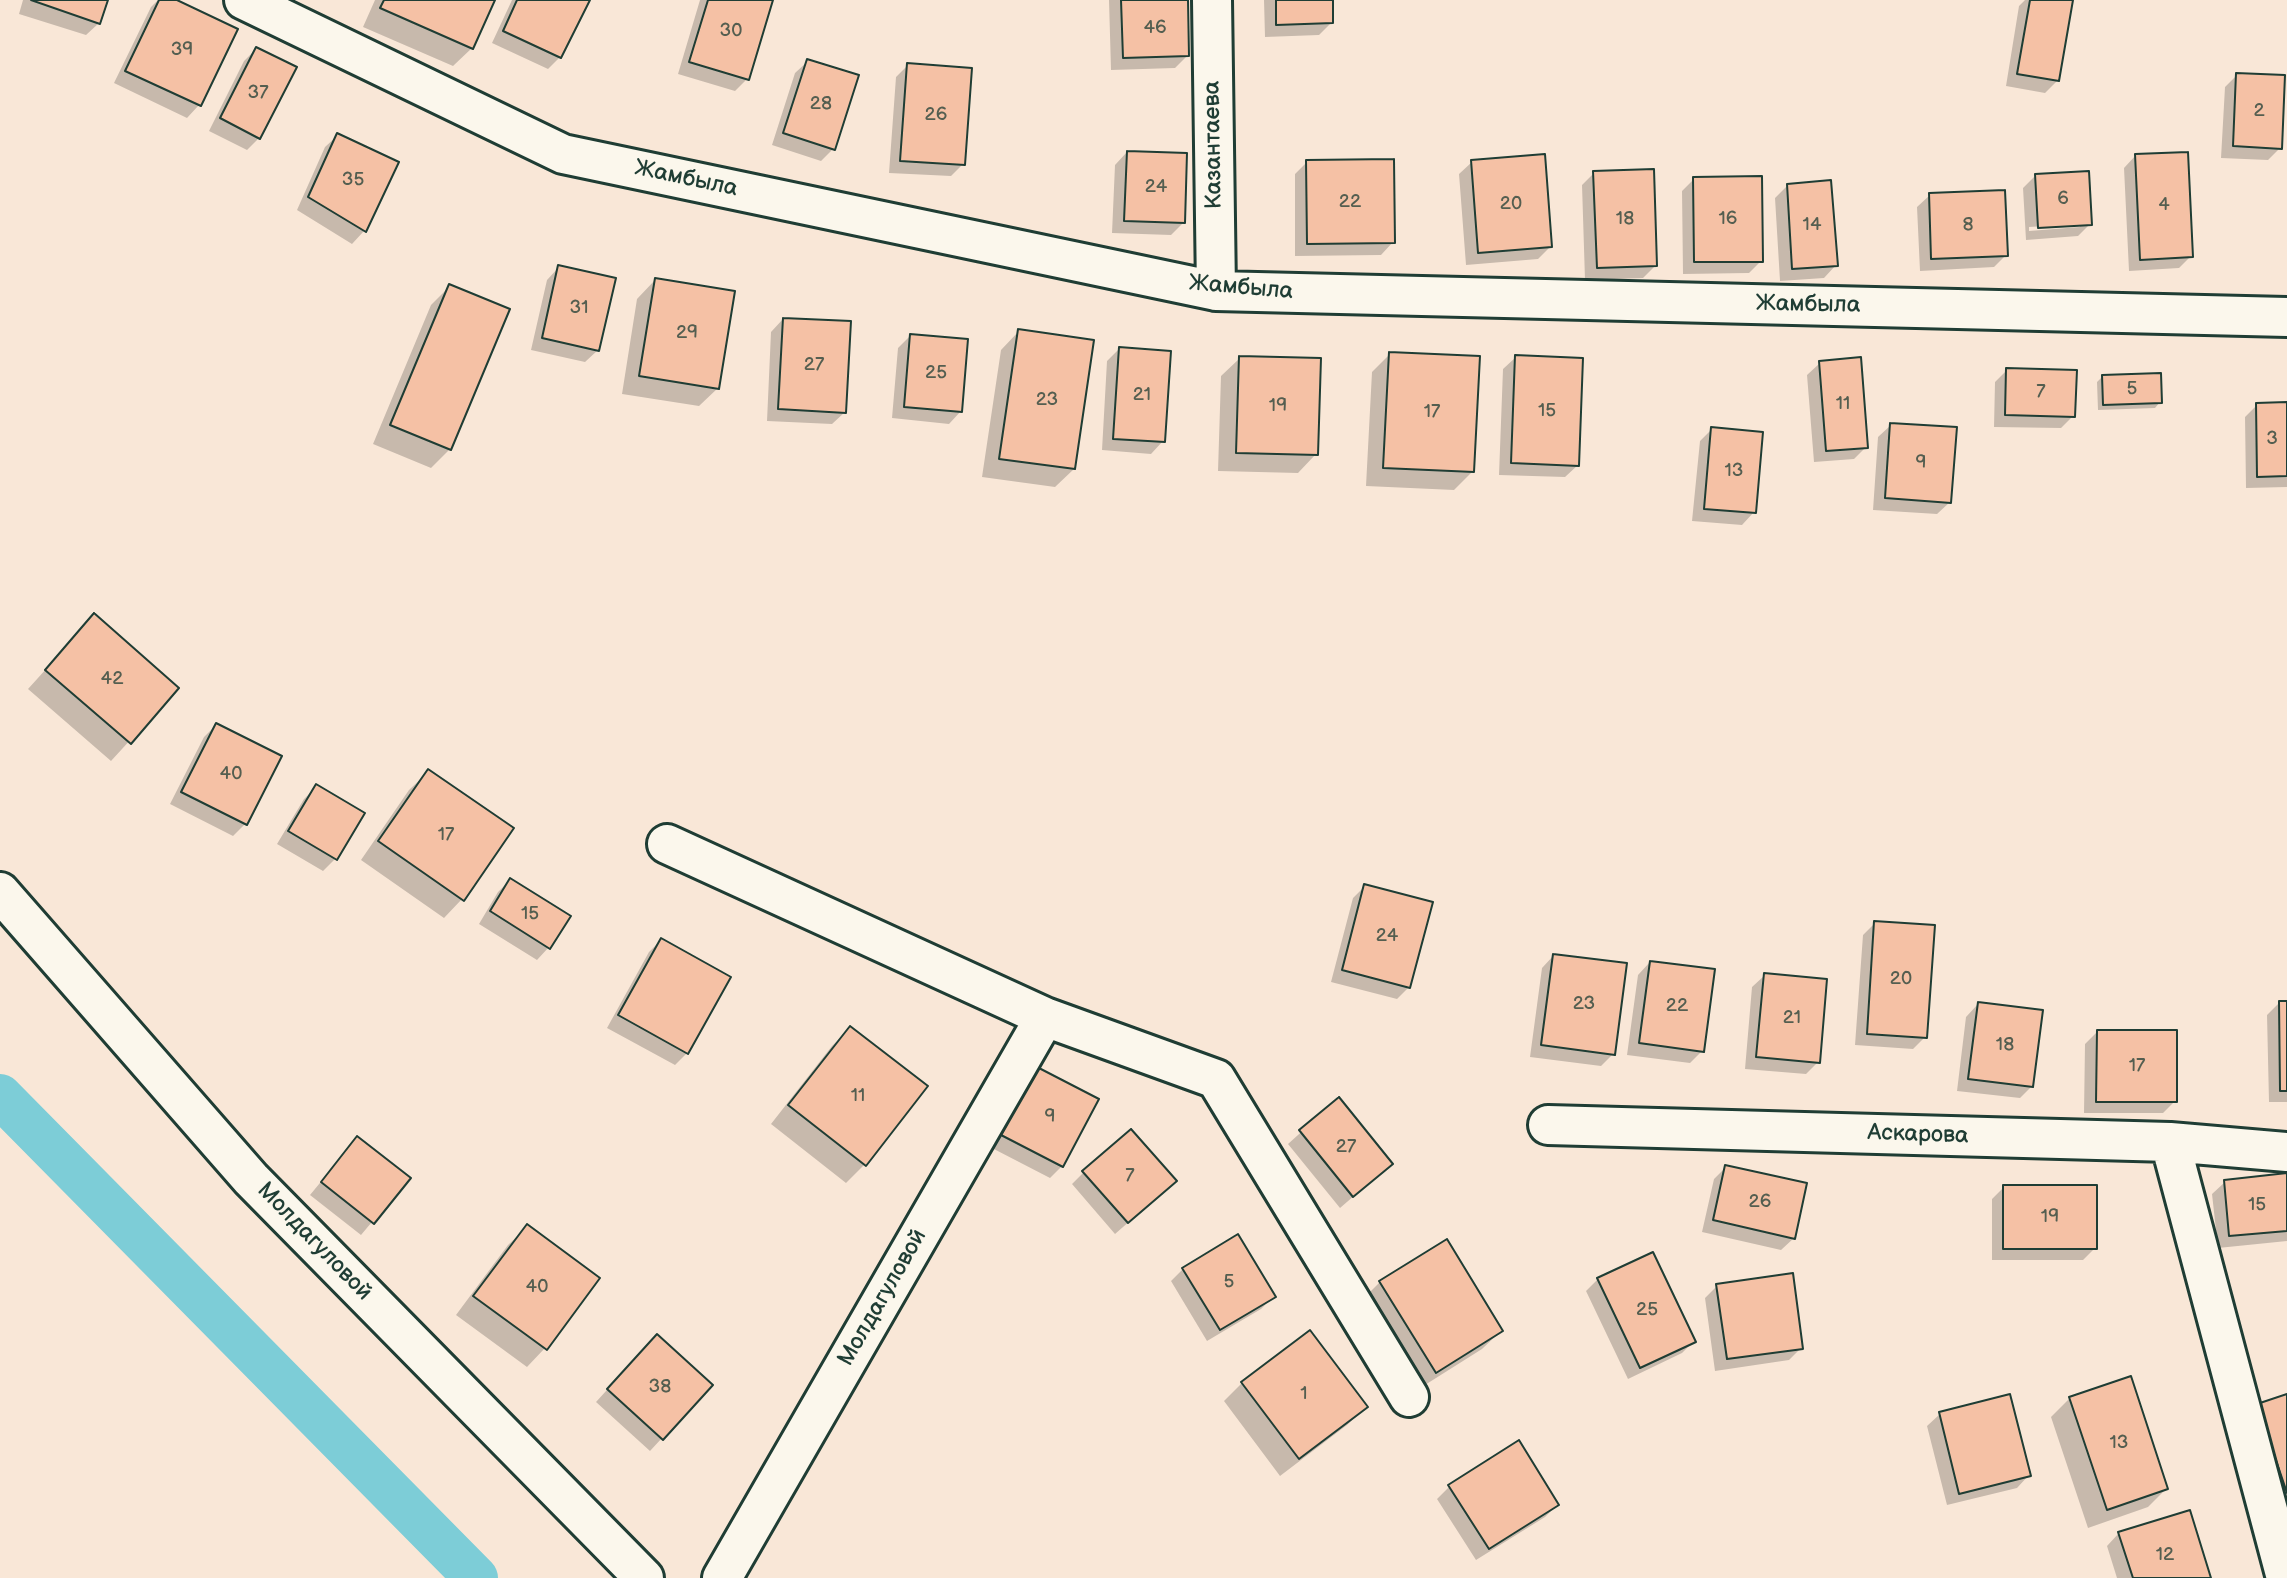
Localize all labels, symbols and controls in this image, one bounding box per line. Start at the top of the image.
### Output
house number: 46 [1143,17,1167,39]
house number: 30 [720,20,742,42]
house number: 39 [171,39,193,61]
street label: Казантаева [1199,81,1229,209]
house number: 37 [247,82,269,104]
house number: 28 [810,93,832,115]
house number: 2 [2253,100,2265,122]
house number: 26 [925,104,947,126]
street label: Жамбыла [632,155,740,203]
house number: 35 [342,169,364,191]
house number: 24 [1145,176,1167,198]
house number: 6 [2057,188,2069,210]
house number: 22 [1339,191,1361,213]
house number: 20 [1500,193,1522,215]
house number: 4 [2158,194,2170,216]
house number: 18 [1616,208,1634,230]
house number: 16 [1719,208,1737,230]
house number: 14 [1803,214,1821,236]
house number: 8 [1962,214,1974,236]
street label: Жамбыла [1188,270,1294,306]
street label: Жамбыла [1755,290,1861,320]
house number: 31 [569,297,589,319]
house number: 29 [676,322,698,344]
house number: 27 [804,354,824,376]
house number: 25 [925,362,947,384]
house number: 5 [2127,378,2137,400]
house number: 7 [2036,381,2046,403]
house number: 21 [1133,384,1151,406]
house number: 23 [1036,389,1058,411]
house number: 11 [1836,393,1850,415]
house number: 19 [1269,395,1287,417]
house number: 15 [1538,400,1556,422]
house number: 17 [1424,401,1440,423]
house number: 3 [2266,428,2278,450]
house number: 9 [1916,452,1926,474]
house number: 13 [1724,460,1744,482]
house number: 42 [101,668,123,690]
house number: 40 [220,763,242,785]
house number: 17 [438,824,454,846]
house number: 15 [521,903,539,925]
house number: 24 [1376,925,1398,947]
house number: 20 [1890,968,1912,990]
house number: 23 [1573,993,1595,1015]
house number: 22 [1666,995,1688,1017]
house number: 21 [1783,1007,1801,1029]
house number: 18 [1996,1034,2014,1056]
house number: 17 [2129,1055,2145,1077]
house number: 11 [851,1085,865,1107]
house number: 9 [1045,1106,1055,1128]
street label: Аскарова [1867,1119,1969,1151]
house number: 27 [1336,1136,1356,1158]
house number: 7 [1125,1165,1135,1187]
street label: Молдагуловой [251,1177,377,1307]
house number: 26 [1749,1191,1771,1213]
house number: 15 [2248,1194,2266,1216]
house number: 19 [2041,1206,2059,1228]
street label: Молдагуловой [833,1225,933,1371]
house number: 5 [1224,1271,1234,1293]
house number: 40 [526,1276,548,1298]
house number: 25 [1636,1299,1658,1321]
house number: 38 [649,1376,671,1398]
house number: 1 [1300,1383,1308,1405]
house number: 13 [2109,1432,2129,1454]
house number: 12 [2156,1544,2174,1566]

